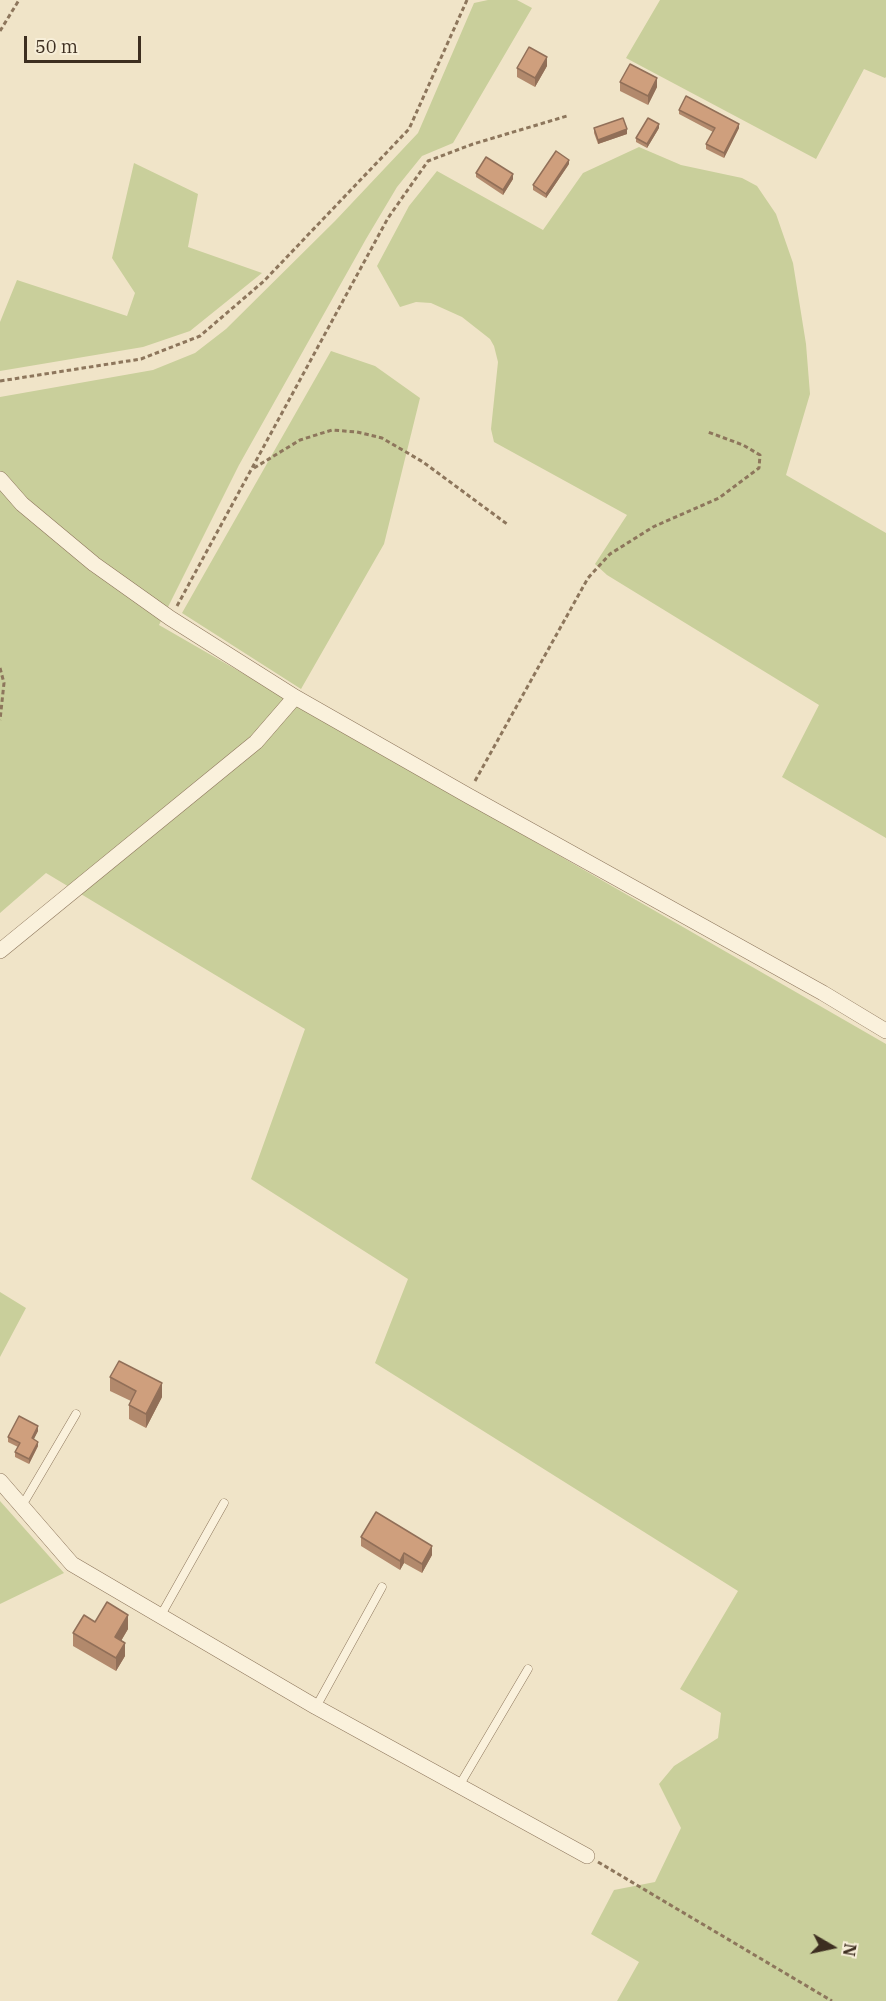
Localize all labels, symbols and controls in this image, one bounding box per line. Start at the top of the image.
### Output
scale bar [27,24,144,62]
text: 50 m [35,35,78,58]
north arrow [802,1917,862,1977]
text: N [839,1942,861,1958]

